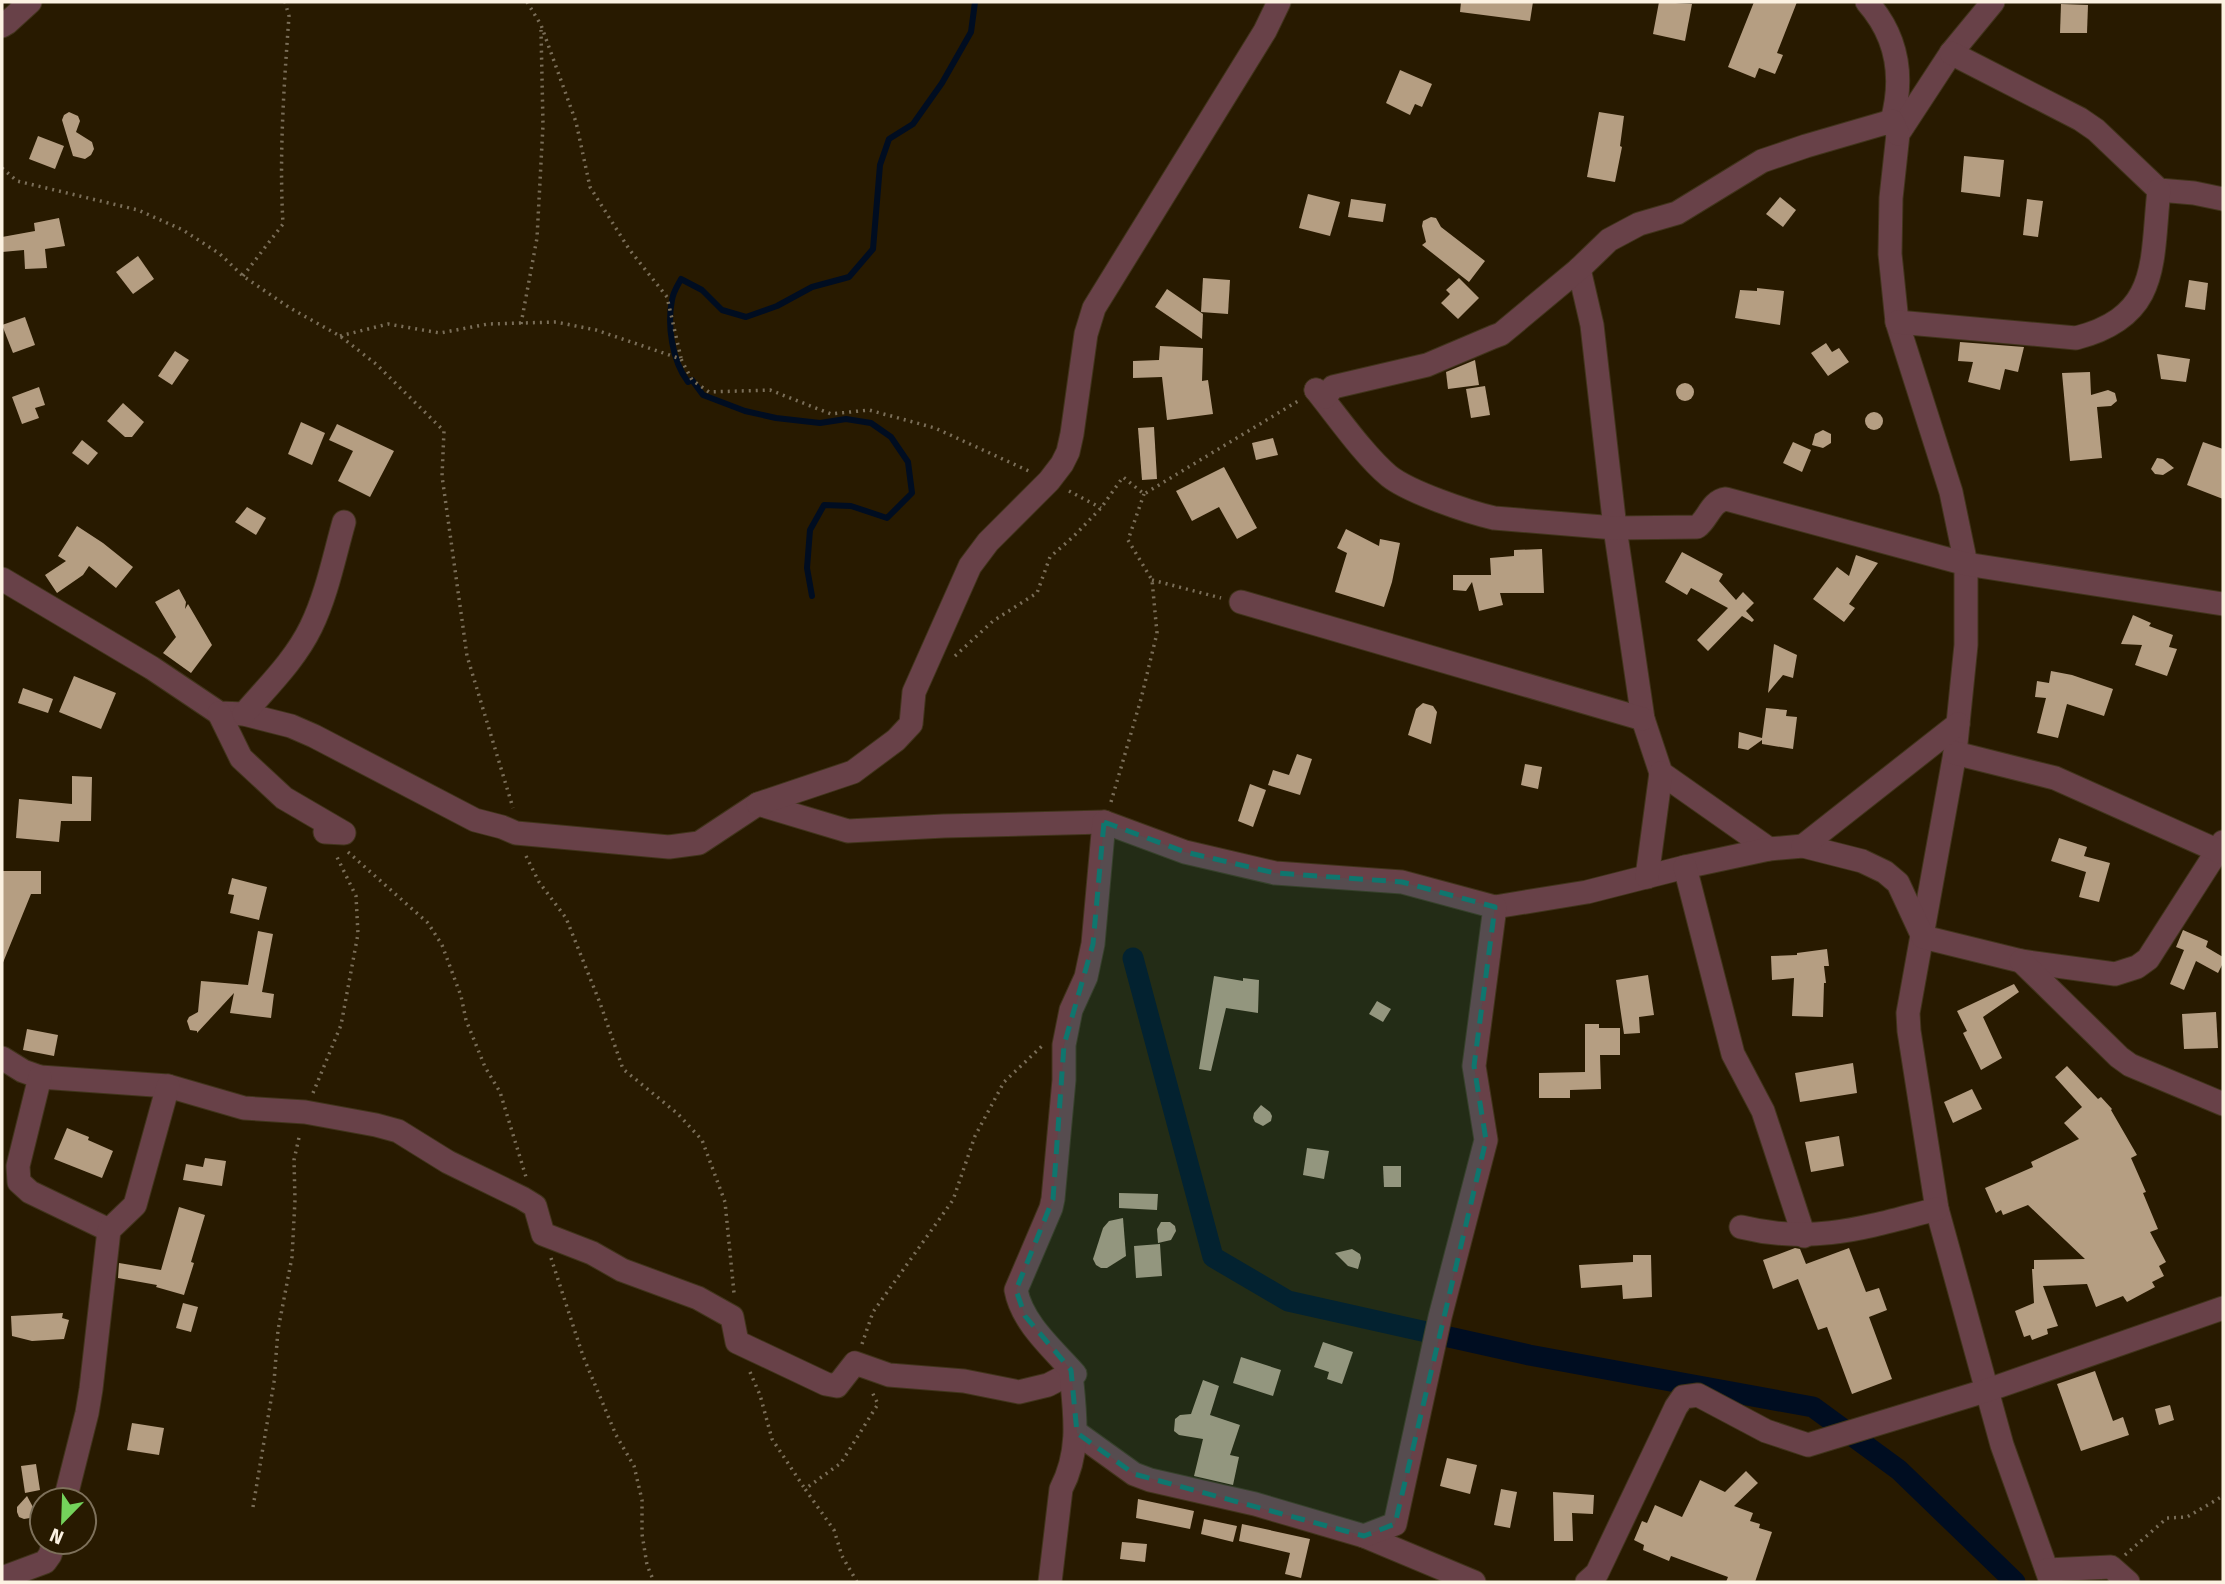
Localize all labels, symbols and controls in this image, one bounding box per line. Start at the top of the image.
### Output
north arrow [28,1486,98,1556]
text: N [46,1523,67,1549]

